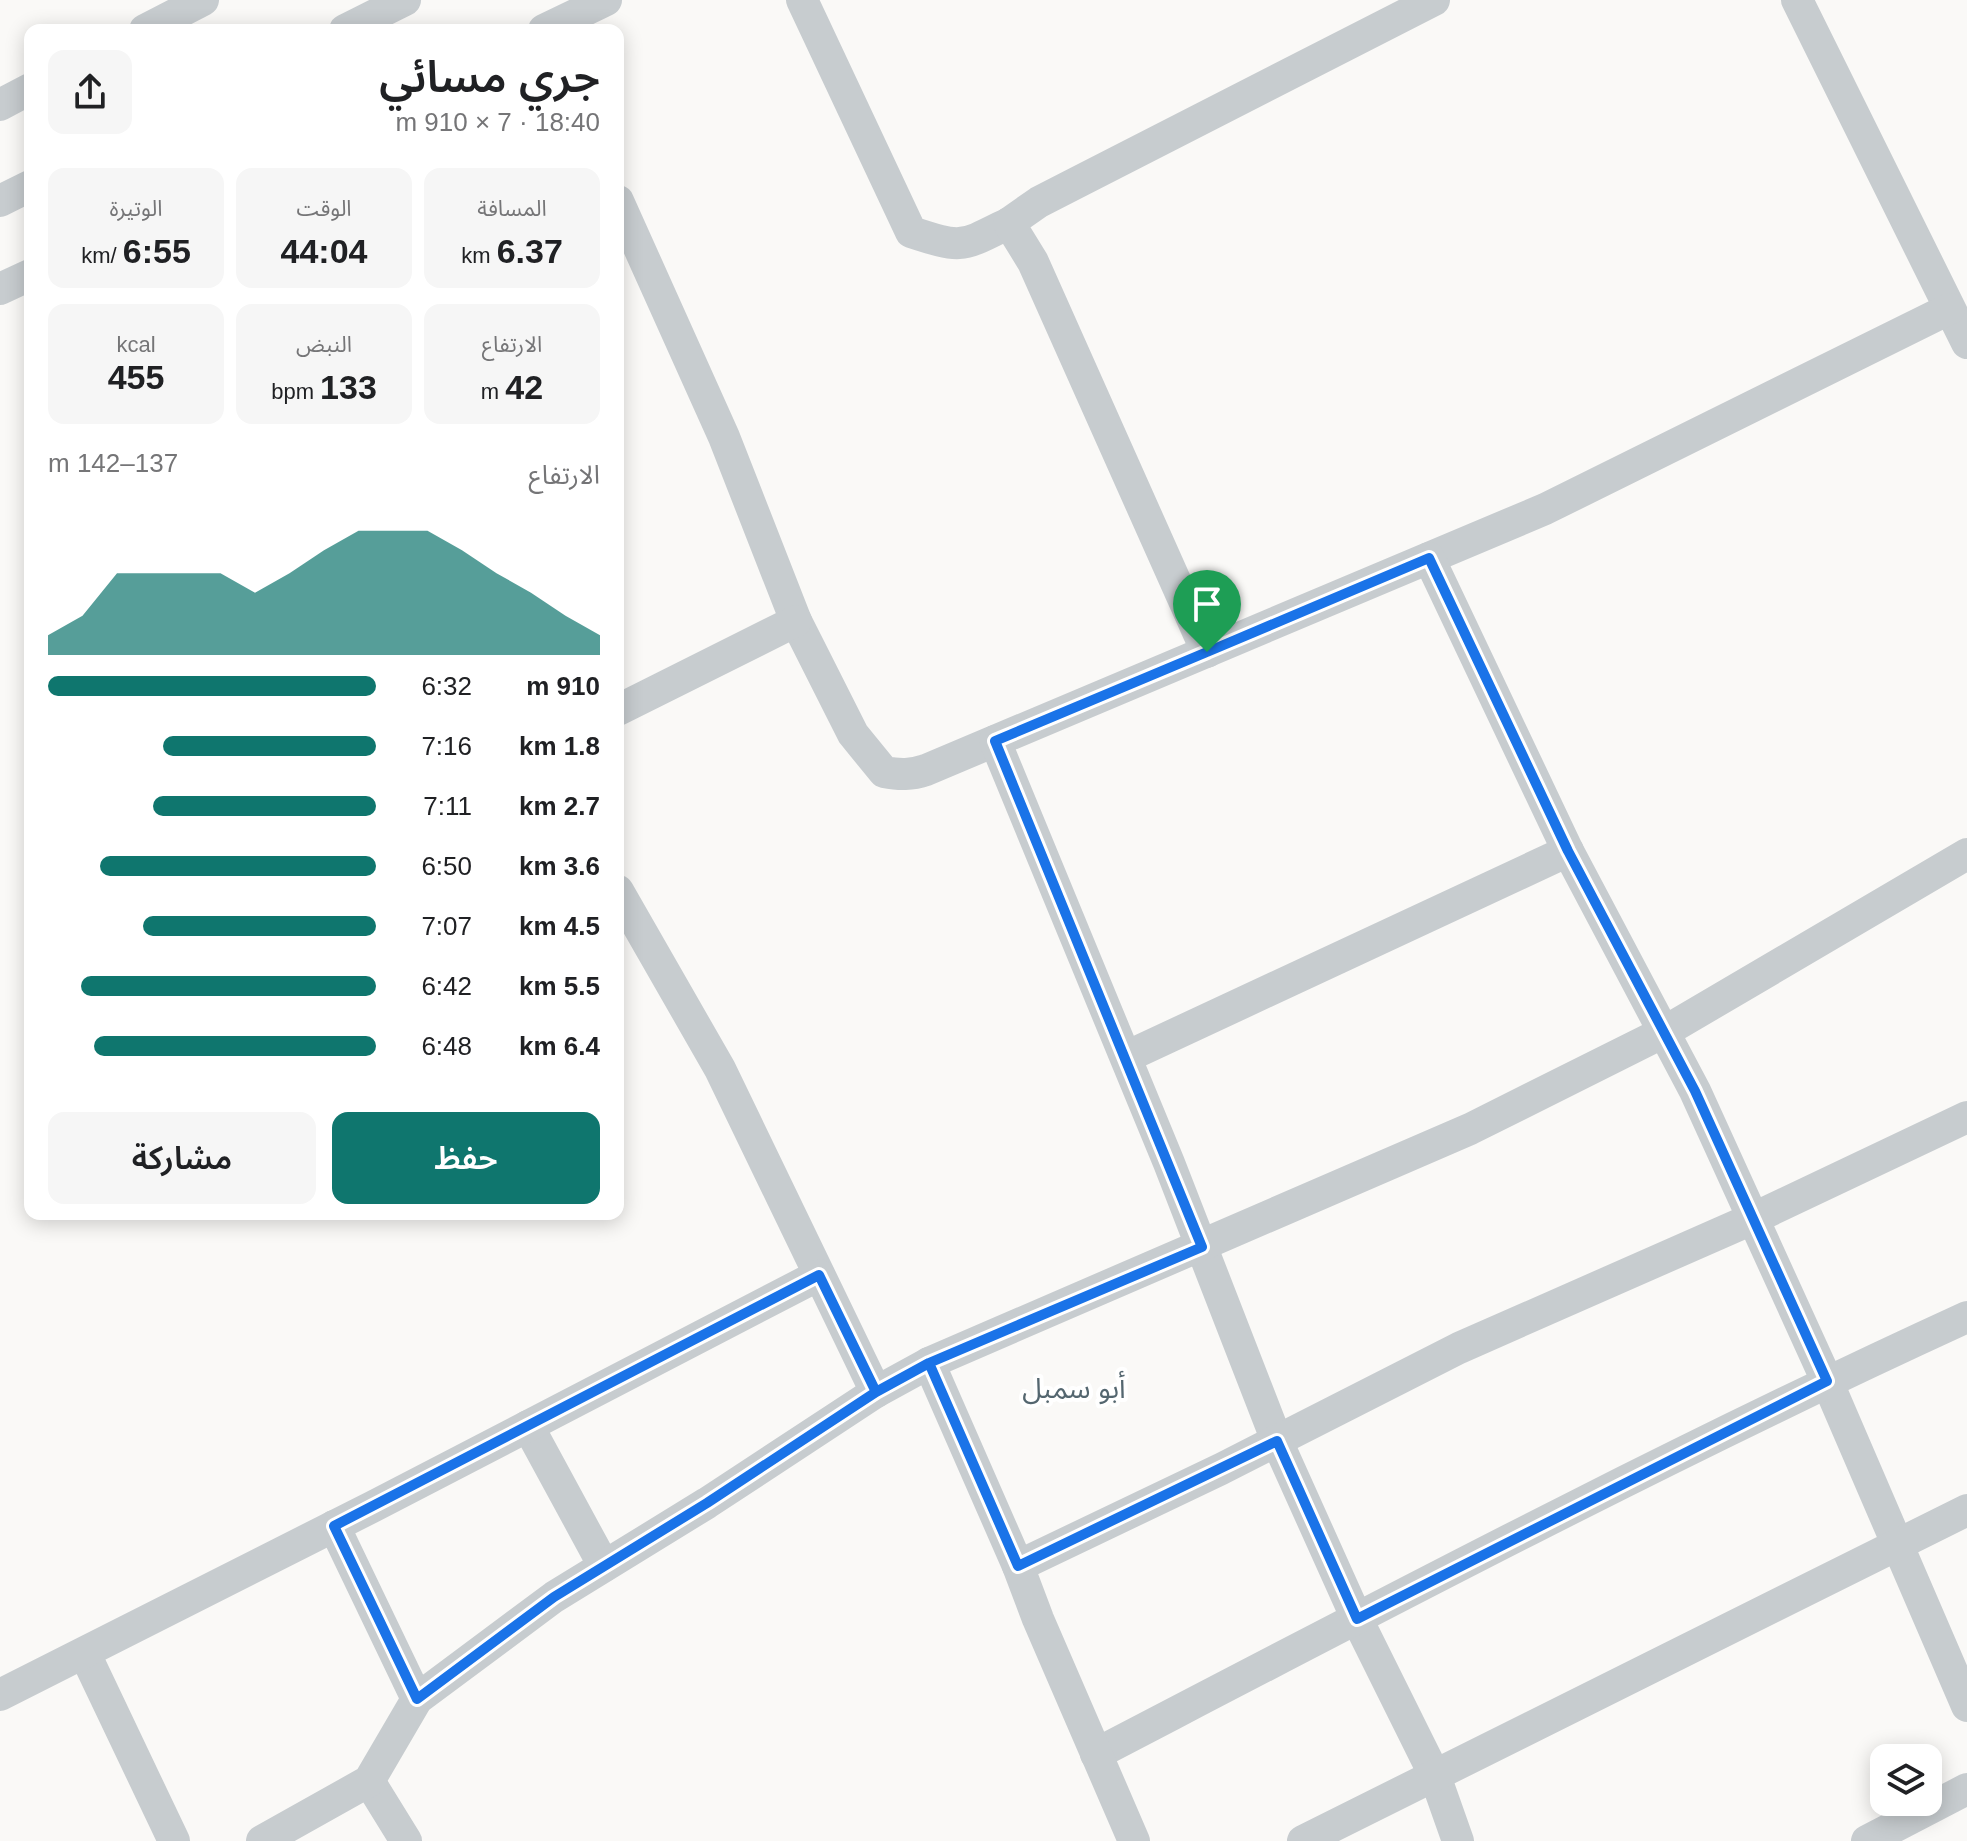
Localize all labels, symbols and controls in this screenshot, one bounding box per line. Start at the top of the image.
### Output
button: share [48,50,132,134]
text: جري مسائي [379,52,600,101]
text: 18:40 · 7 × 910 m [395,107,600,137]
text: الوتيرة [110,196,162,221]
text: الوقت [296,196,352,221]
text: المسافة [477,196,547,221]
text: 6:55 [123,232,191,270]
text: 44:04 [281,232,367,270]
text: 6.37 [497,232,563,270]
text: /km [81,243,123,268]
text: km [461,243,497,268]
text: kcal [116,332,156,357]
text: النبض [296,332,352,357]
text: الارتفاع [482,332,542,357]
text: 455 [108,358,164,396]
text: 133 [320,368,377,406]
text: 42 [505,368,543,406]
text: bpm [271,379,320,404]
text: m [481,379,505,404]
text: 137–142 m [48,448,178,478]
text: الارتفاع [529,460,600,490]
pin [1173,570,1241,652]
icon: arrive [1185,582,1229,626]
text: 6:32 [421,671,472,701]
text: 910 m [526,671,600,701]
text: 7:16 [421,731,472,761]
text: 1.8 km [519,731,600,761]
text: 7:11 [423,791,472,821]
text: 2.7 km [519,791,600,821]
text: 6:50 [421,851,472,881]
text: 3.6 km [519,851,600,881]
text: 7:07 [421,911,472,941]
text: 4.5 km [519,911,600,941]
text: 6:42 [421,971,472,1001]
text: 5.5 km [519,971,600,1001]
text: 6:48 [421,1031,472,1061]
text: 6.4 km [519,1031,600,1061]
button: مشاركة [48,1112,316,1204]
button: حفظ [332,1112,600,1204]
district label: أبو سمبل [1022,1370,1126,1405]
map controls [1870,1744,1942,1816]
button: layers [1870,1744,1942,1816]

